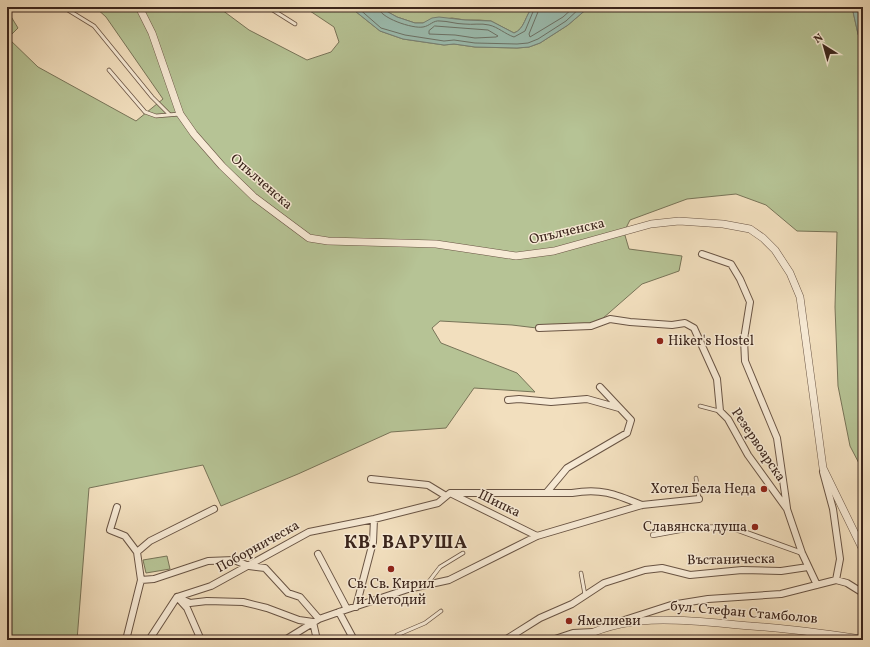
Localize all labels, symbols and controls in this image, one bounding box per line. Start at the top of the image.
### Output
north arrow [804,26,844,66]
text: N [811,31,827,48]
street label: Опълченска [226,150,296,214]
street label: Опълченска [527,214,607,250]
place label: Hiker's Hostel [668,332,754,351]
marker: Hiker's Hostel [655,336,665,346]
street label: Резервоарска [726,404,790,486]
place label: Xотел Бела Неда [650,480,756,499]
marker: Xотел Бела Неда [759,484,769,494]
street label: Шипка [475,486,524,522]
street label: Поборническа [213,516,303,578]
place label: Славянска душа [643,518,747,537]
marker: Славянска душа [750,522,760,532]
district label: КВ. ВАРУША [344,531,468,556]
street label: Въстаническа [687,550,775,570]
marker: Св. Св. Кирил и Методий [386,564,396,574]
place label: Св. Св. Кирил и Методий [348,575,435,610]
street label: бул. Стефан Стамболов [670,597,818,629]
place label: Ямелиеви [577,612,641,631]
marker: Ямелиеви [564,616,574,626]

